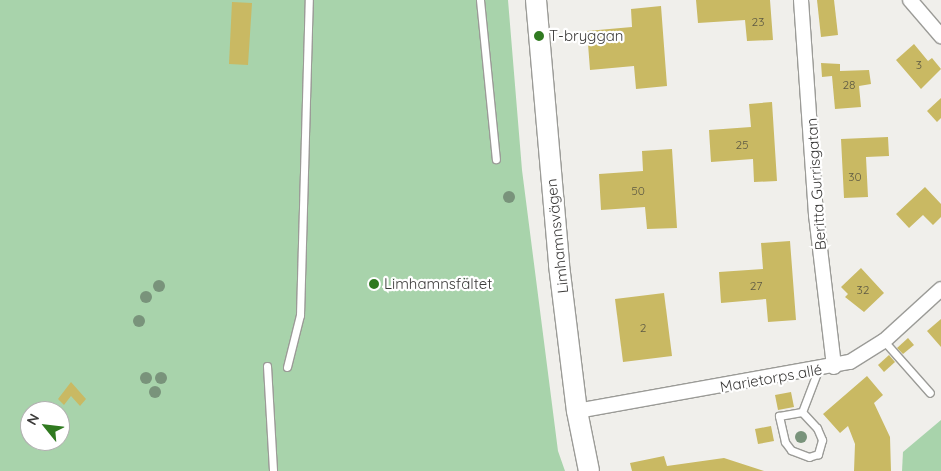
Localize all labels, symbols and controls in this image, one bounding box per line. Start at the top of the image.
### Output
house number: 23 [752,15,764,29]
place label: T-bryggan [549,27,623,45]
marker: T-bryggan [533,30,545,42]
house number: 3 [916,58,922,72]
house number: 28 [842,78,856,92]
street label: Beritta Gurrisgatan [802,117,830,251]
house number: 25 [735,138,749,152]
house number: 30 [848,170,862,184]
street label: Limhamnsvägen [542,178,572,294]
house number: 50 [631,184,645,198]
place label: Limhamnsfältet [384,275,492,293]
marker: Limhamnsfältet [368,278,380,290]
house number: 27 [750,279,762,293]
house number: 32 [857,283,869,297]
house number: 2 [640,321,646,335]
street label: Marietorps allé [719,360,823,396]
north arrow [20,401,70,451]
text: N [22,410,43,428]

